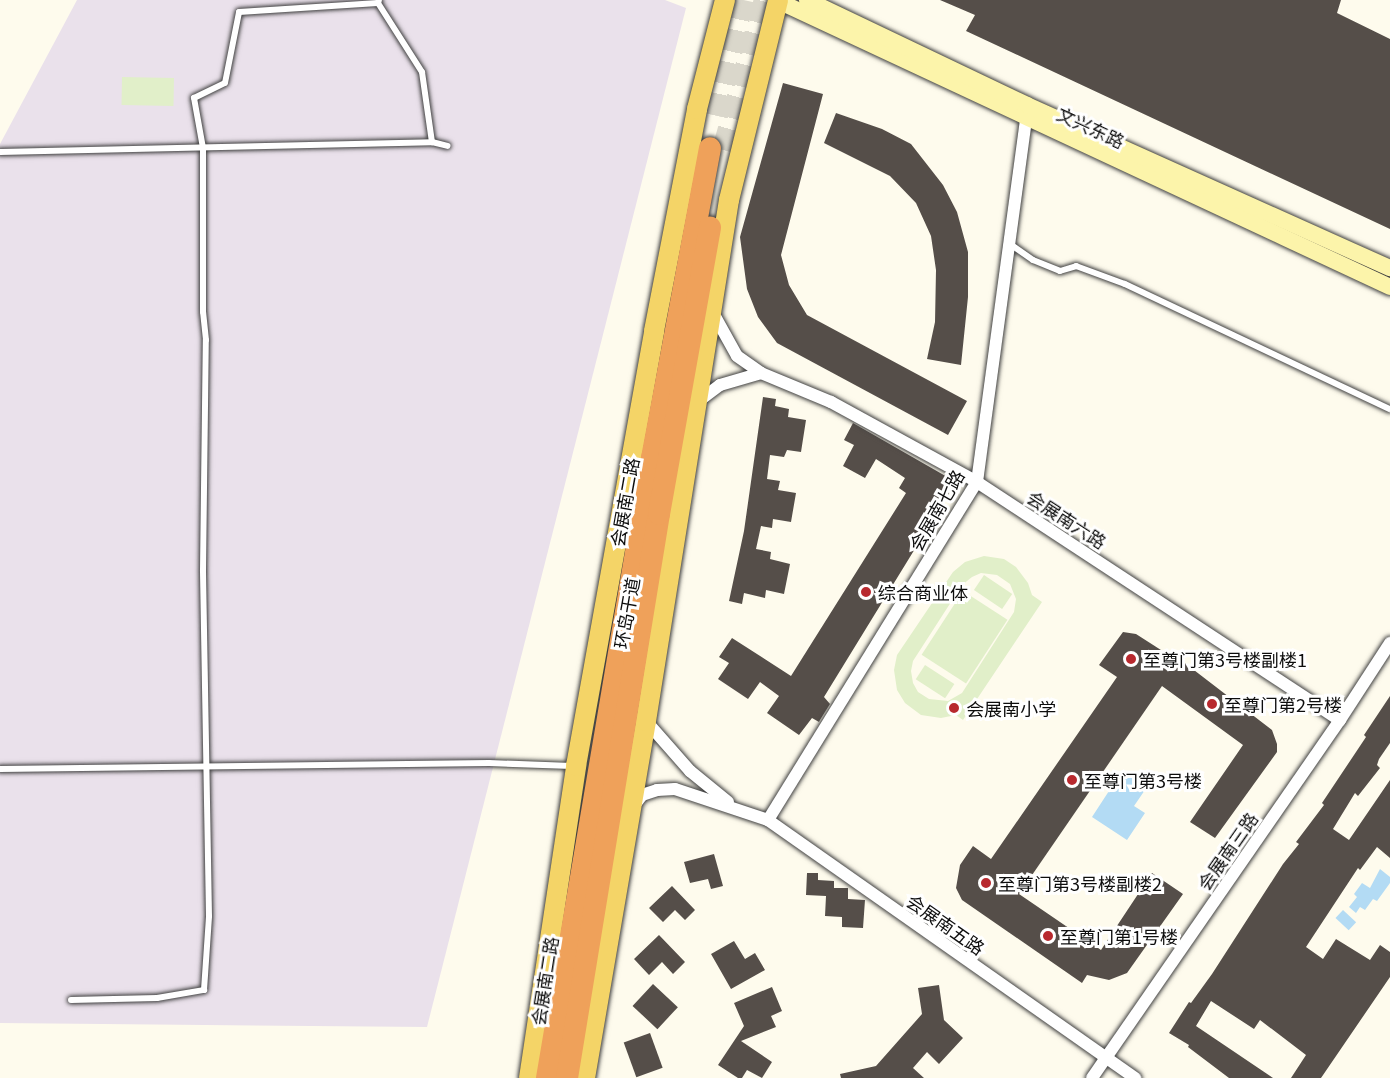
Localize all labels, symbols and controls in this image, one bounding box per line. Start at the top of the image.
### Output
street label: 文兴东路 [1054,102,1128,152]
street label: 会展南二路 [606,456,642,548]
street label: 会展南七路 [904,466,968,554]
street label: 会展南六路 [1023,485,1111,553]
street label: 环岛干道 [609,576,643,650]
place label: 综合商业体 [878,581,968,603]
marker: 综合商业体 [859,585,873,599]
place label: 至尊门第3号楼副楼1 [1143,648,1307,670]
marker: 至尊门第3号楼副楼1 [1124,652,1138,666]
place label: 至尊门第2号楼 [1224,693,1342,715]
place label: 会展南小学 [966,697,1056,719]
marker: 至尊门第2号楼 [1205,697,1219,711]
marker: 会展南小学 [947,701,961,715]
place label: 至尊门第3号楼 [1084,769,1202,791]
marker: 至尊门第3号楼 [1065,773,1079,787]
street label: 会展南三路 [1192,808,1262,894]
place label: 至尊门第3号楼副楼2 [998,872,1162,894]
marker: 至尊门第3号楼副楼2 [979,876,993,890]
street label: 会展南五路 [903,889,989,959]
place label: 至尊门第1号楼 [1060,925,1178,947]
marker: 至尊门第1号楼 [1041,929,1055,943]
street label: 会展南二路 [526,935,562,1027]

